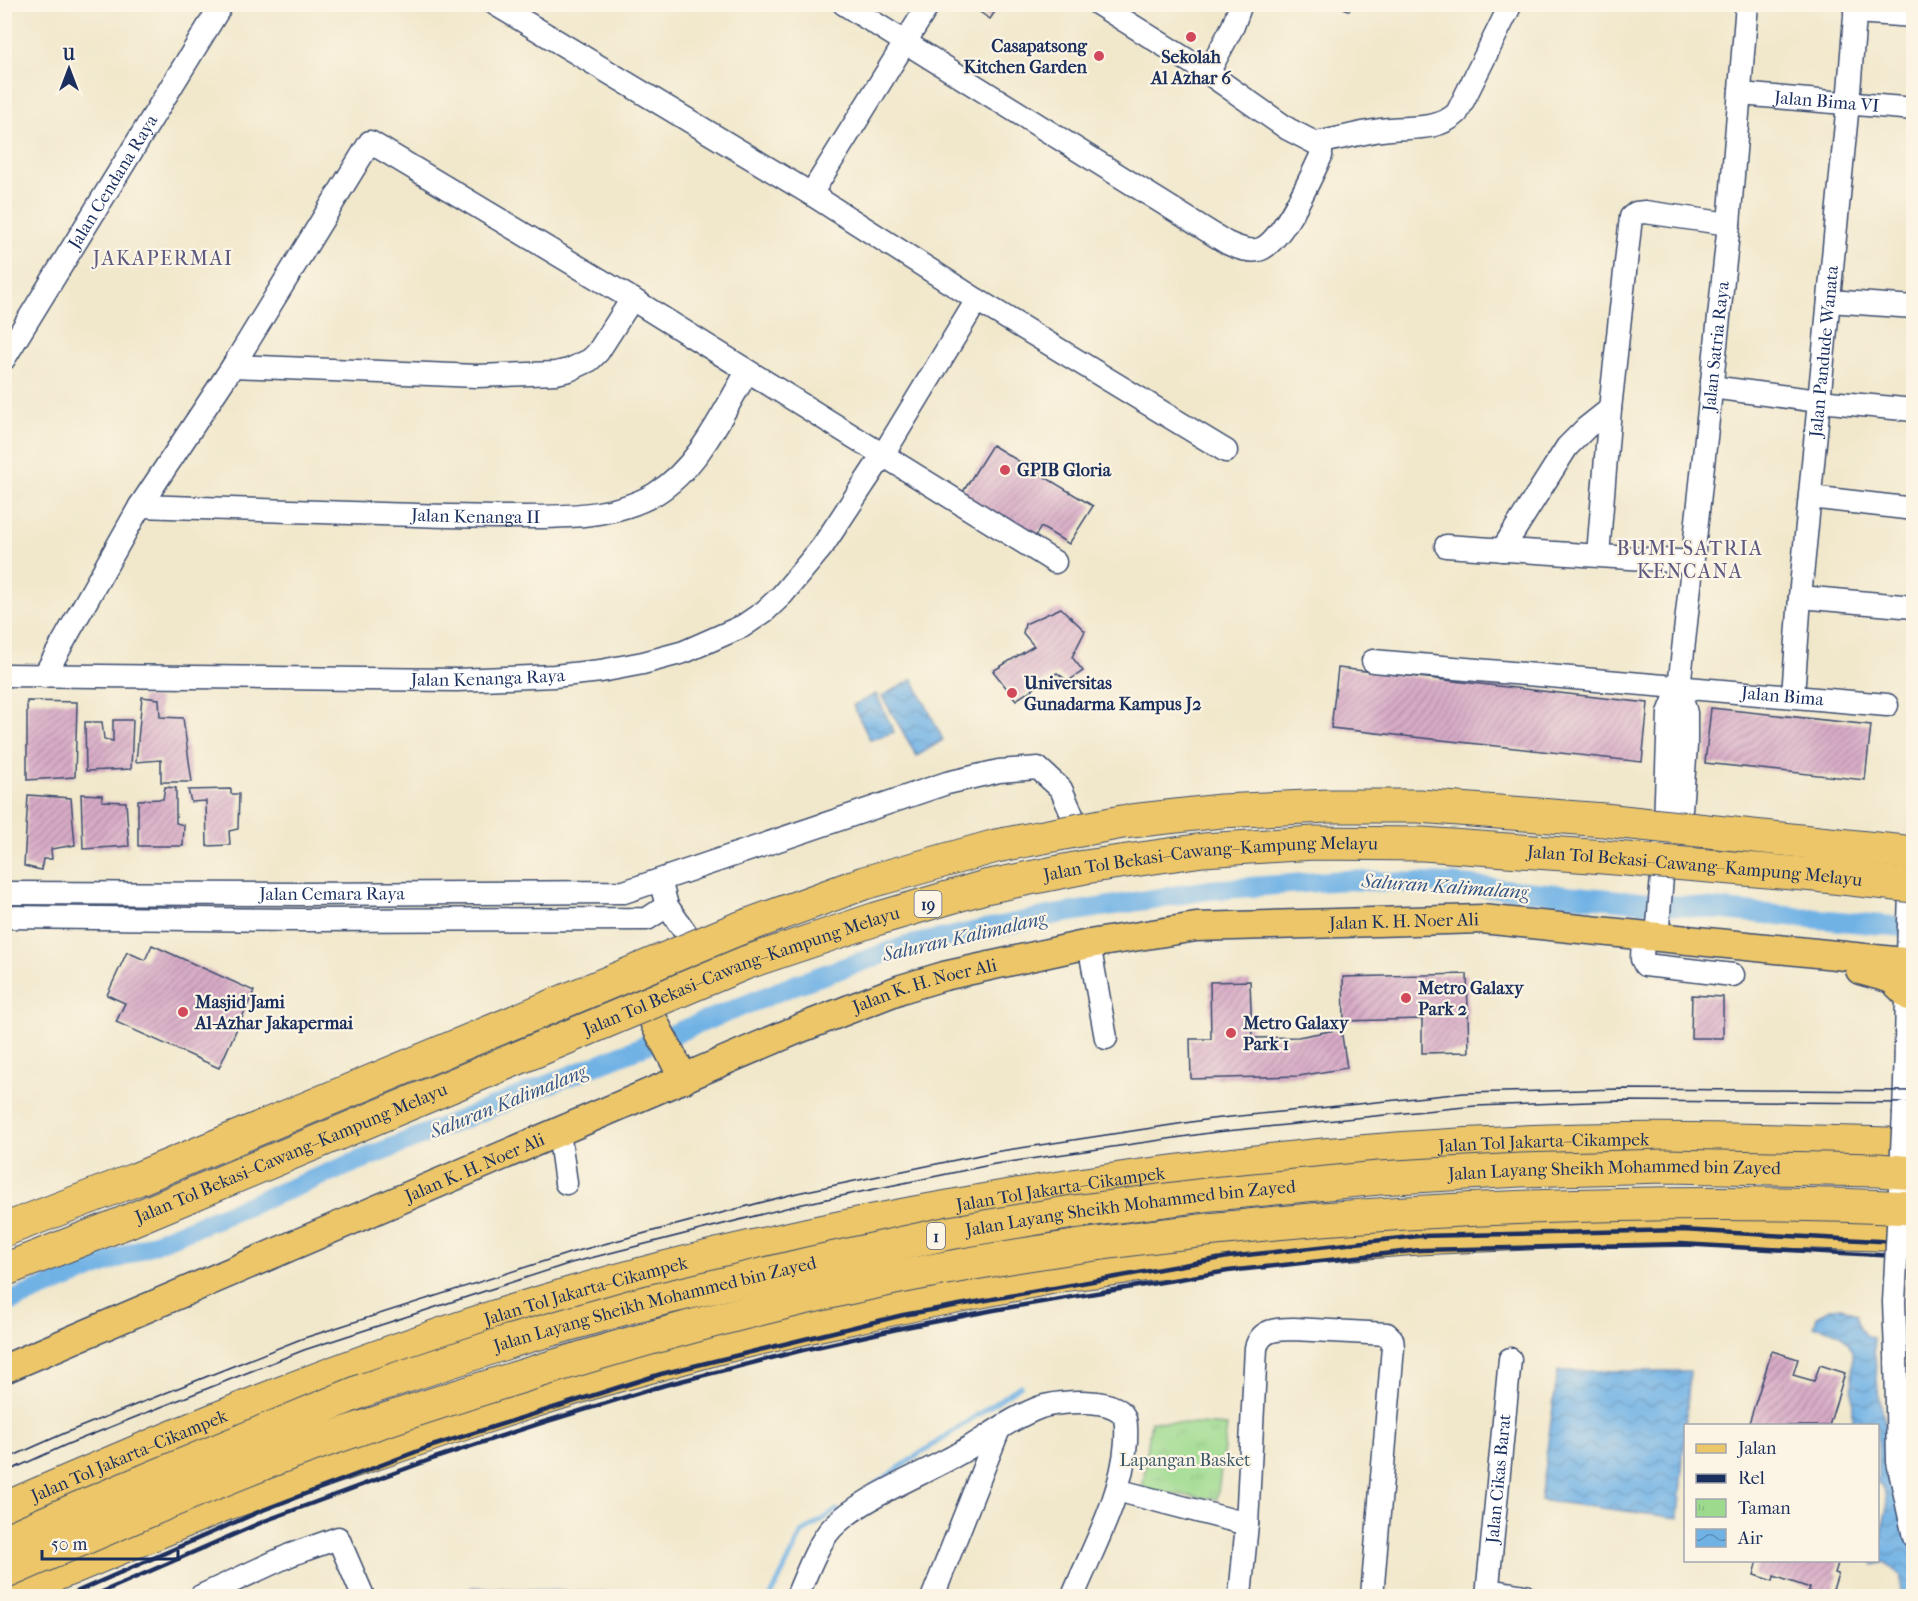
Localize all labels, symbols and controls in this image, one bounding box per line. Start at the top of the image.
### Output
marker: Sekolah Al Azhar 6 [1184,30,1198,44]
place label: Casapatsong Kitchen Garden [964,36,1088,78]
north arrow [39,39,99,99]
text: U [62,45,76,64]
place label: Sekolah Al Azhar 6 [1150,47,1232,89]
marker: Casapatsong Kitchen Garden [1092,49,1106,63]
street label: Jalan Bima VI [1771,87,1880,117]
street label: Jalan Cendana Raya [63,110,163,255]
district label: JAKAPERMAI [91,247,233,270]
street label: Jalan Pandude Wanata [1805,264,1843,440]
street label: Jalan Satria Raya [1699,280,1734,414]
place label: GPIB Gloria [1017,460,1112,481]
marker: GPIB Gloria [998,463,1012,477]
street label: Jalan Kenanga II [409,505,540,528]
district label: BUMI SATRIA KENCANA [1617,537,1763,583]
street label: Jalan Kenanga Raya [409,665,567,691]
place label: Universitas Gunadarma Kampus J2 [1023,673,1202,715]
street label: Jalan Bima [1738,682,1825,711]
marker: Universitas Gunadarma Kampus J2 [1005,686,1019,700]
street label: Jalan Tol Bekasi–Cawang–Kampung Melayu [1040,833,1378,886]
street label: Jalan Tol Bekasi–Cawang–Kampung Melayu [1524,841,1864,891]
water label: Saluran Kalimalang [1360,869,1530,904]
street label: Jalan Cemara Raya [257,883,406,905]
road number: 19 [914,891,942,917]
street label: Jalan Tol Bekasi–Cawang–Kampung Melayu [578,903,902,1041]
water label: Saluran Kalimalang [879,906,1049,967]
street label: Jalan K. H. Noer Ali [1327,909,1480,934]
street label: Jalan K. H. Noer Ali [848,955,999,1019]
place label: Metro Galaxy Park 2 [1417,978,1525,1020]
marker: Metro Galaxy Park 2 [1399,991,1413,1005]
place label: Masjid Jami Al-Azhar Jakapermai [194,992,354,1034]
marker: Masjid Jami Al-Azhar Jakapermai [176,1005,190,1019]
place label: Metro Galaxy Park 1 [1242,1013,1350,1055]
marker: Metro Galaxy Park 1 [1224,1026,1238,1040]
water label: Saluran Kalimalang [425,1059,591,1144]
street label: Jalan Tol Bekasi–Cawang–Kampung Melayu [130,1079,451,1229]
street label: Jalan K. H. Noer Ali [400,1129,549,1208]
street label: Jalan Tol Jakarta–Cikampek [1436,1129,1650,1157]
street label: Jalan Layang Sheikh Mohammed bin Zayed [1445,1156,1781,1185]
street label: Jalan Tol Jakarta–Cikampek [953,1163,1167,1217]
street label: Jalan Layang Sheikh Mohammed bin Zayed [962,1176,1297,1241]
road number: 1 [927,1223,945,1249]
street label: Jalan Tol Jakarta–Cikampek [479,1252,691,1331]
street label: Jalan Layang Sheikh Mohammed bin Zayed [489,1252,819,1358]
street label: Jalan Tol Jakarta–Cikampek [26,1405,231,1508]
street label: Jalan Cikas Barat [1482,1412,1516,1546]
legend [1684,1424,1879,1562]
text: Jalan [1736,1438,1777,1459]
park label: Lapangan Basket [1119,1450,1251,1471]
text: Rel [1738,1468,1765,1489]
text: Taman [1738,1498,1791,1519]
scale bar [42,1523,178,1561]
text: Air [1737,1528,1763,1549]
text: 50 m [51,1534,88,1555]

